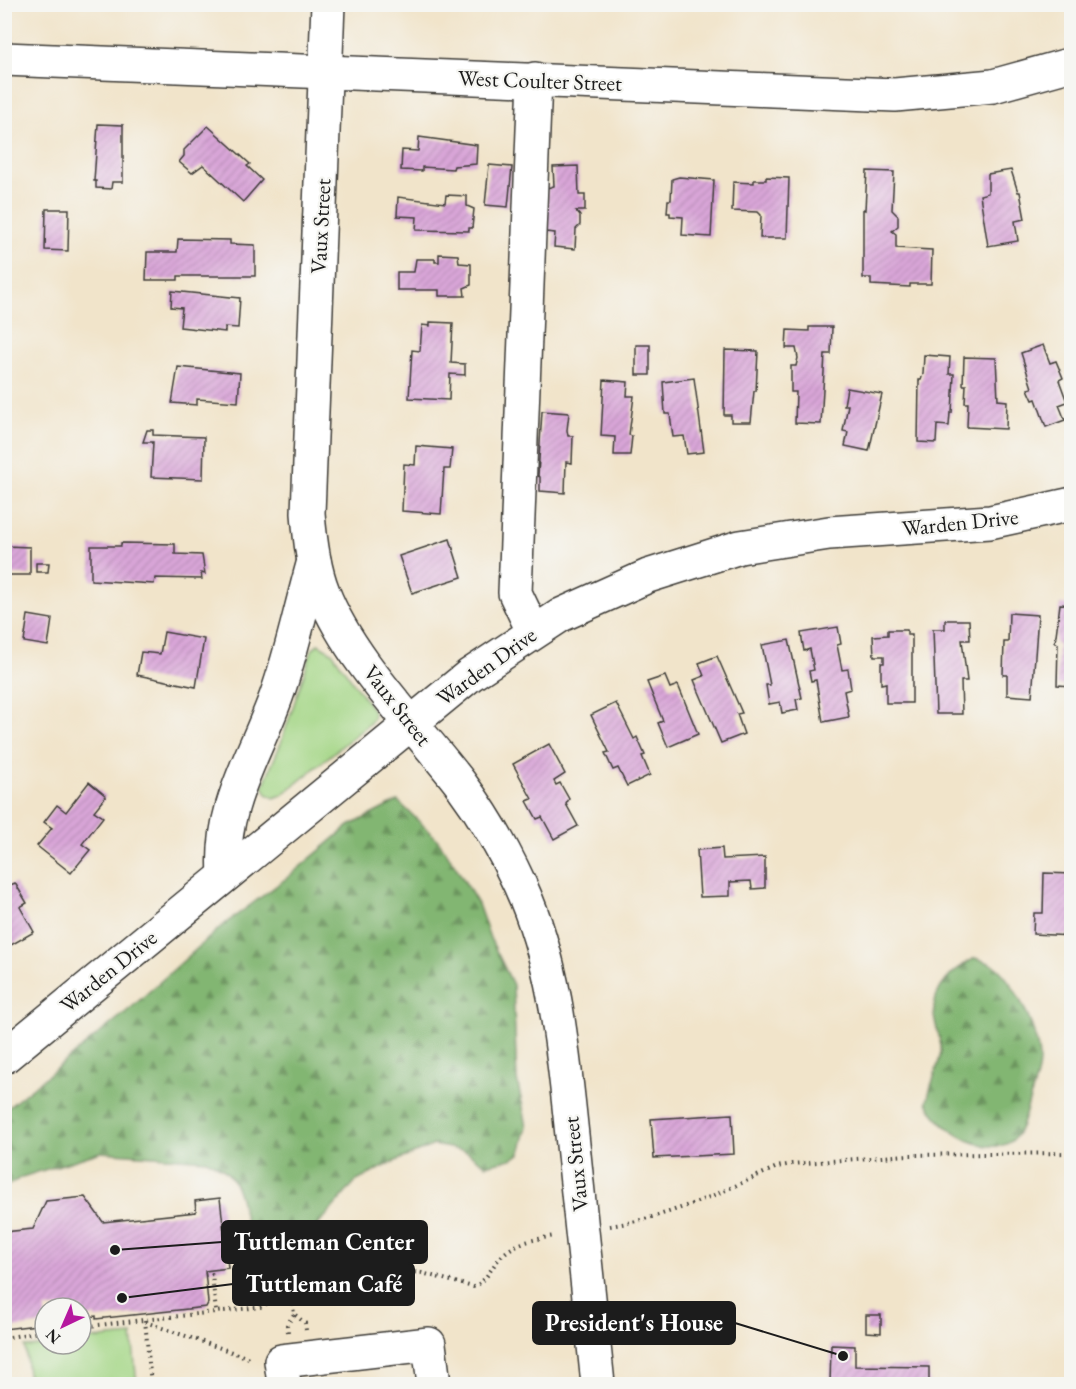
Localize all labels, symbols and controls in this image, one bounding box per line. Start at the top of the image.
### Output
street label: West Coulter Street [458,63,622,98]
street label: Vaux Street [304,178,337,274]
street label: Warden Drive [900,502,1020,543]
street label: Warden Drive [431,620,542,712]
street label: Vaux Street [357,659,438,752]
street label: Warden Drive [54,923,163,1019]
street label: Vaux Street [556,1115,595,1213]
callout: Tuttleman Center [222,1221,427,1263]
text: Tuttleman Center [234,1226,415,1257]
callout: Tuttleman Café [233,1263,414,1305]
text: Tuttleman Café [245,1268,403,1299]
north arrow [33,1296,93,1356]
callout: President's House [533,1302,735,1344]
text: President's House [545,1307,723,1338]
text: N [41,1324,65,1348]

